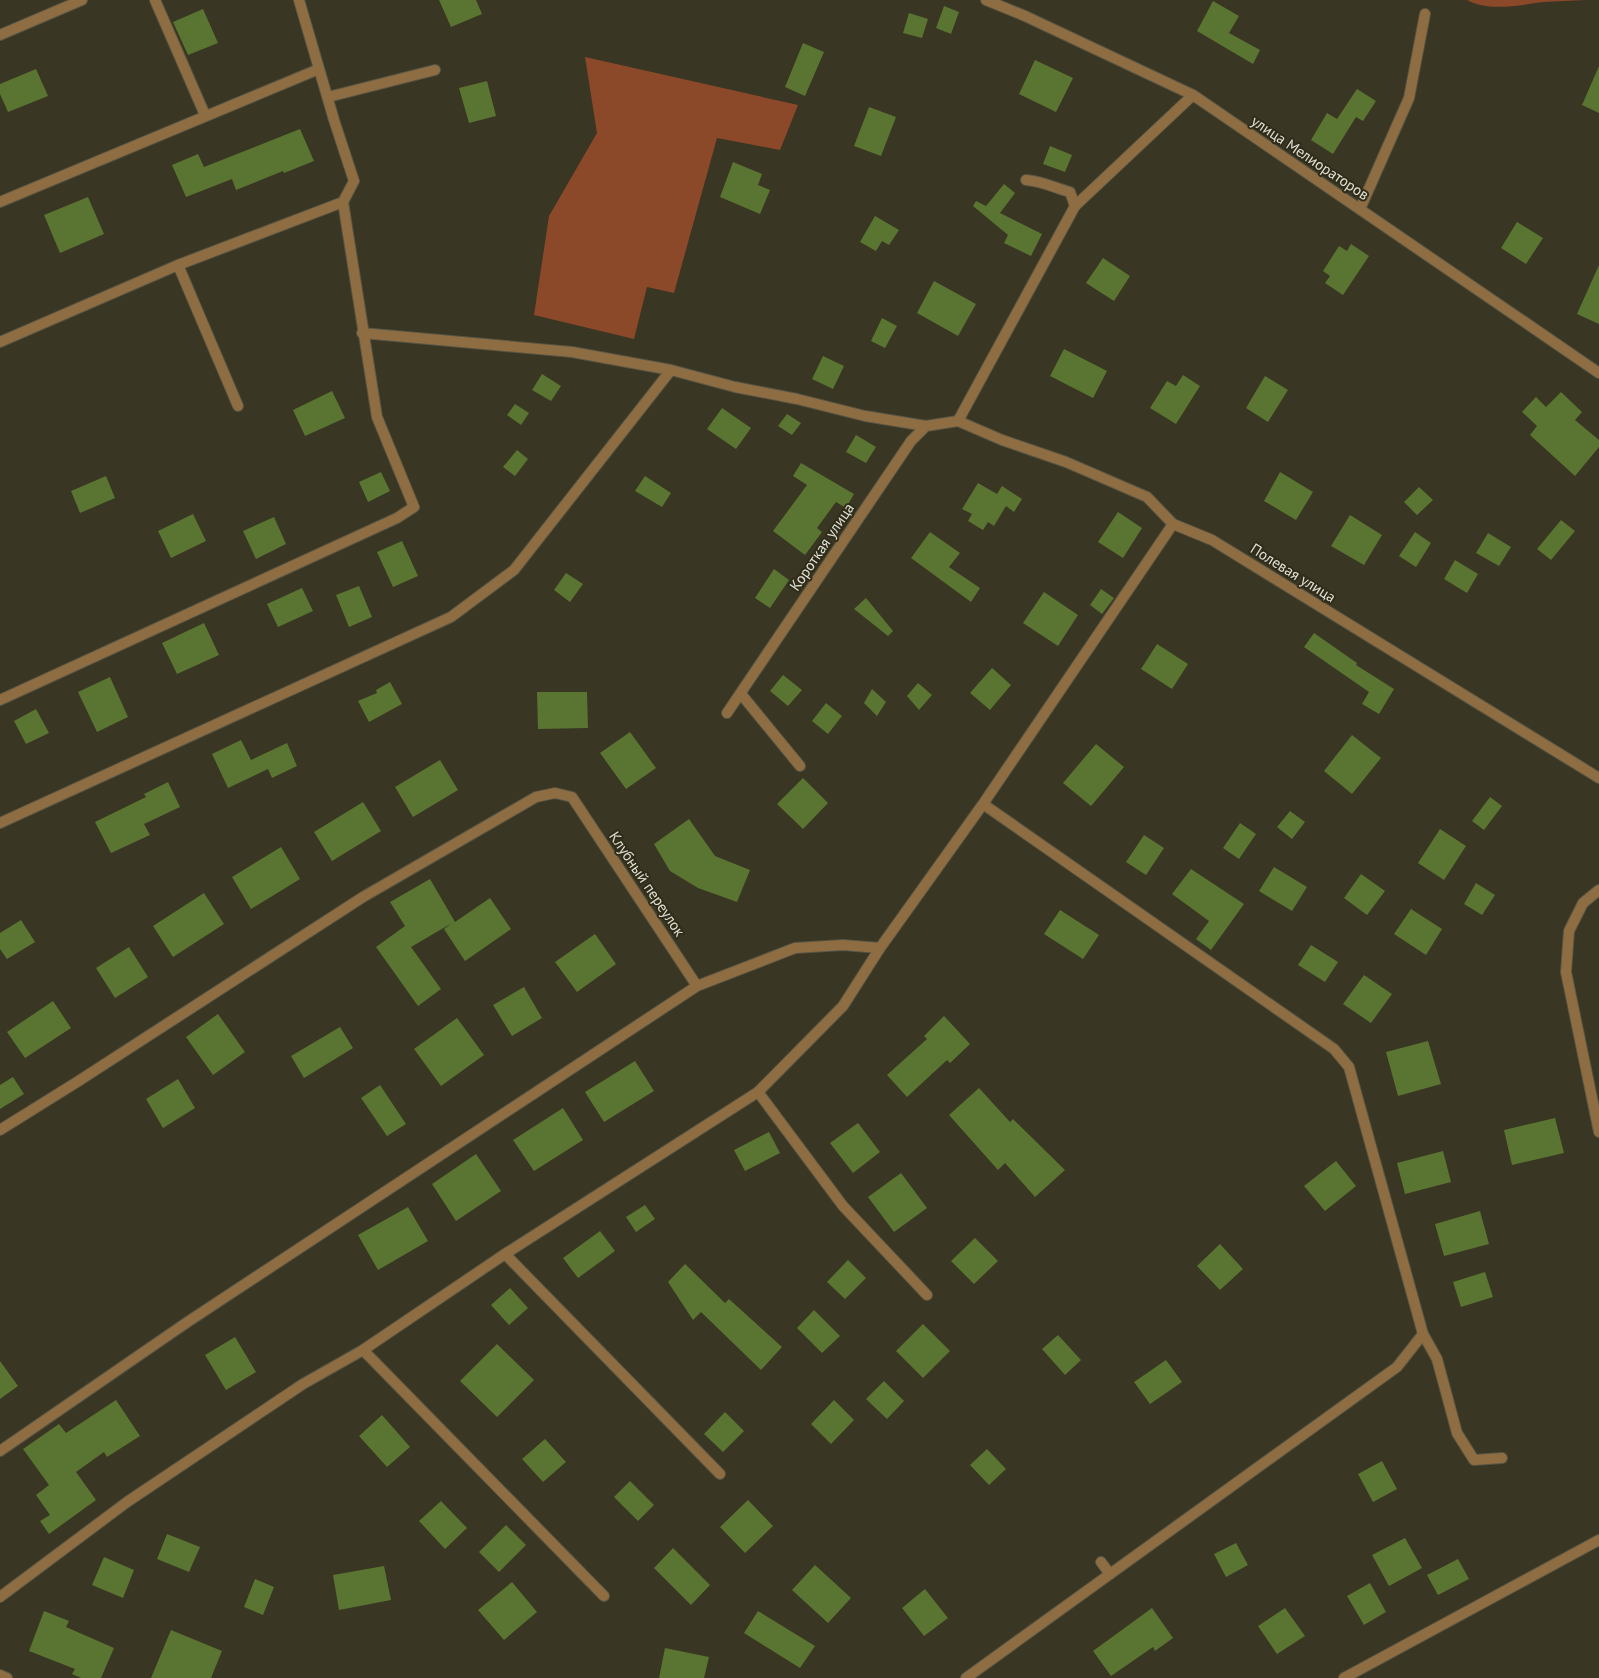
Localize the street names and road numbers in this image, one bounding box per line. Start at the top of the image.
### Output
street label: улица Мелиораторов [1248,111,1373,204]
street label: Короткая улица [785,499,858,594]
street label: Полевая улица [1247,539,1340,606]
street label: Клубный переулок [605,828,690,941]

